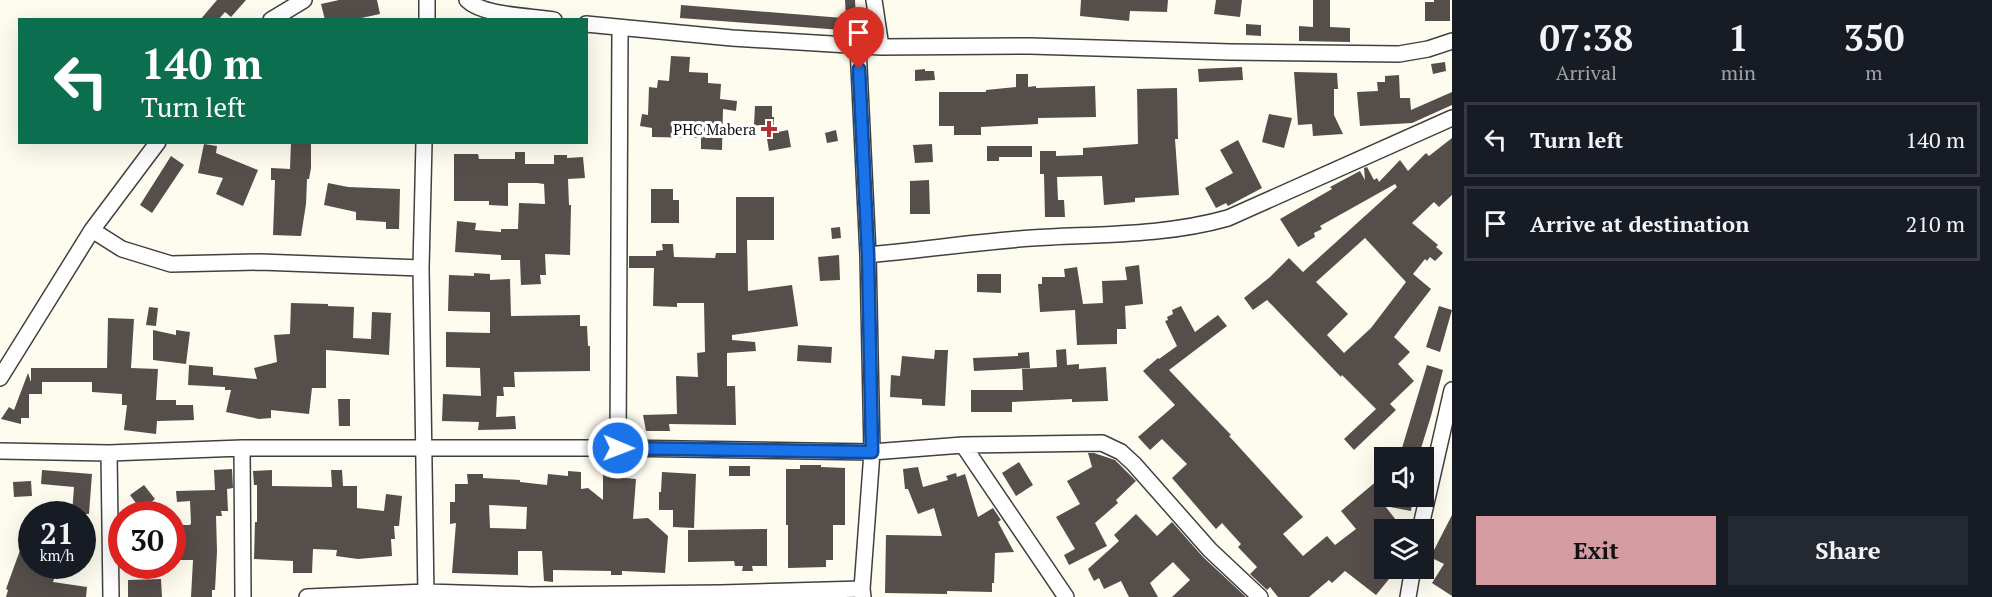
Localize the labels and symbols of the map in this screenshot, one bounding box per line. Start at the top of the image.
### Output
pin [833,7,884,69]
place label: PHC Mabera [673,119,756,139]
marker: PHC Mabera [760,120,778,138]
position arrow [586,416,650,480]
speed limit sign: 30 [108,501,186,579]

